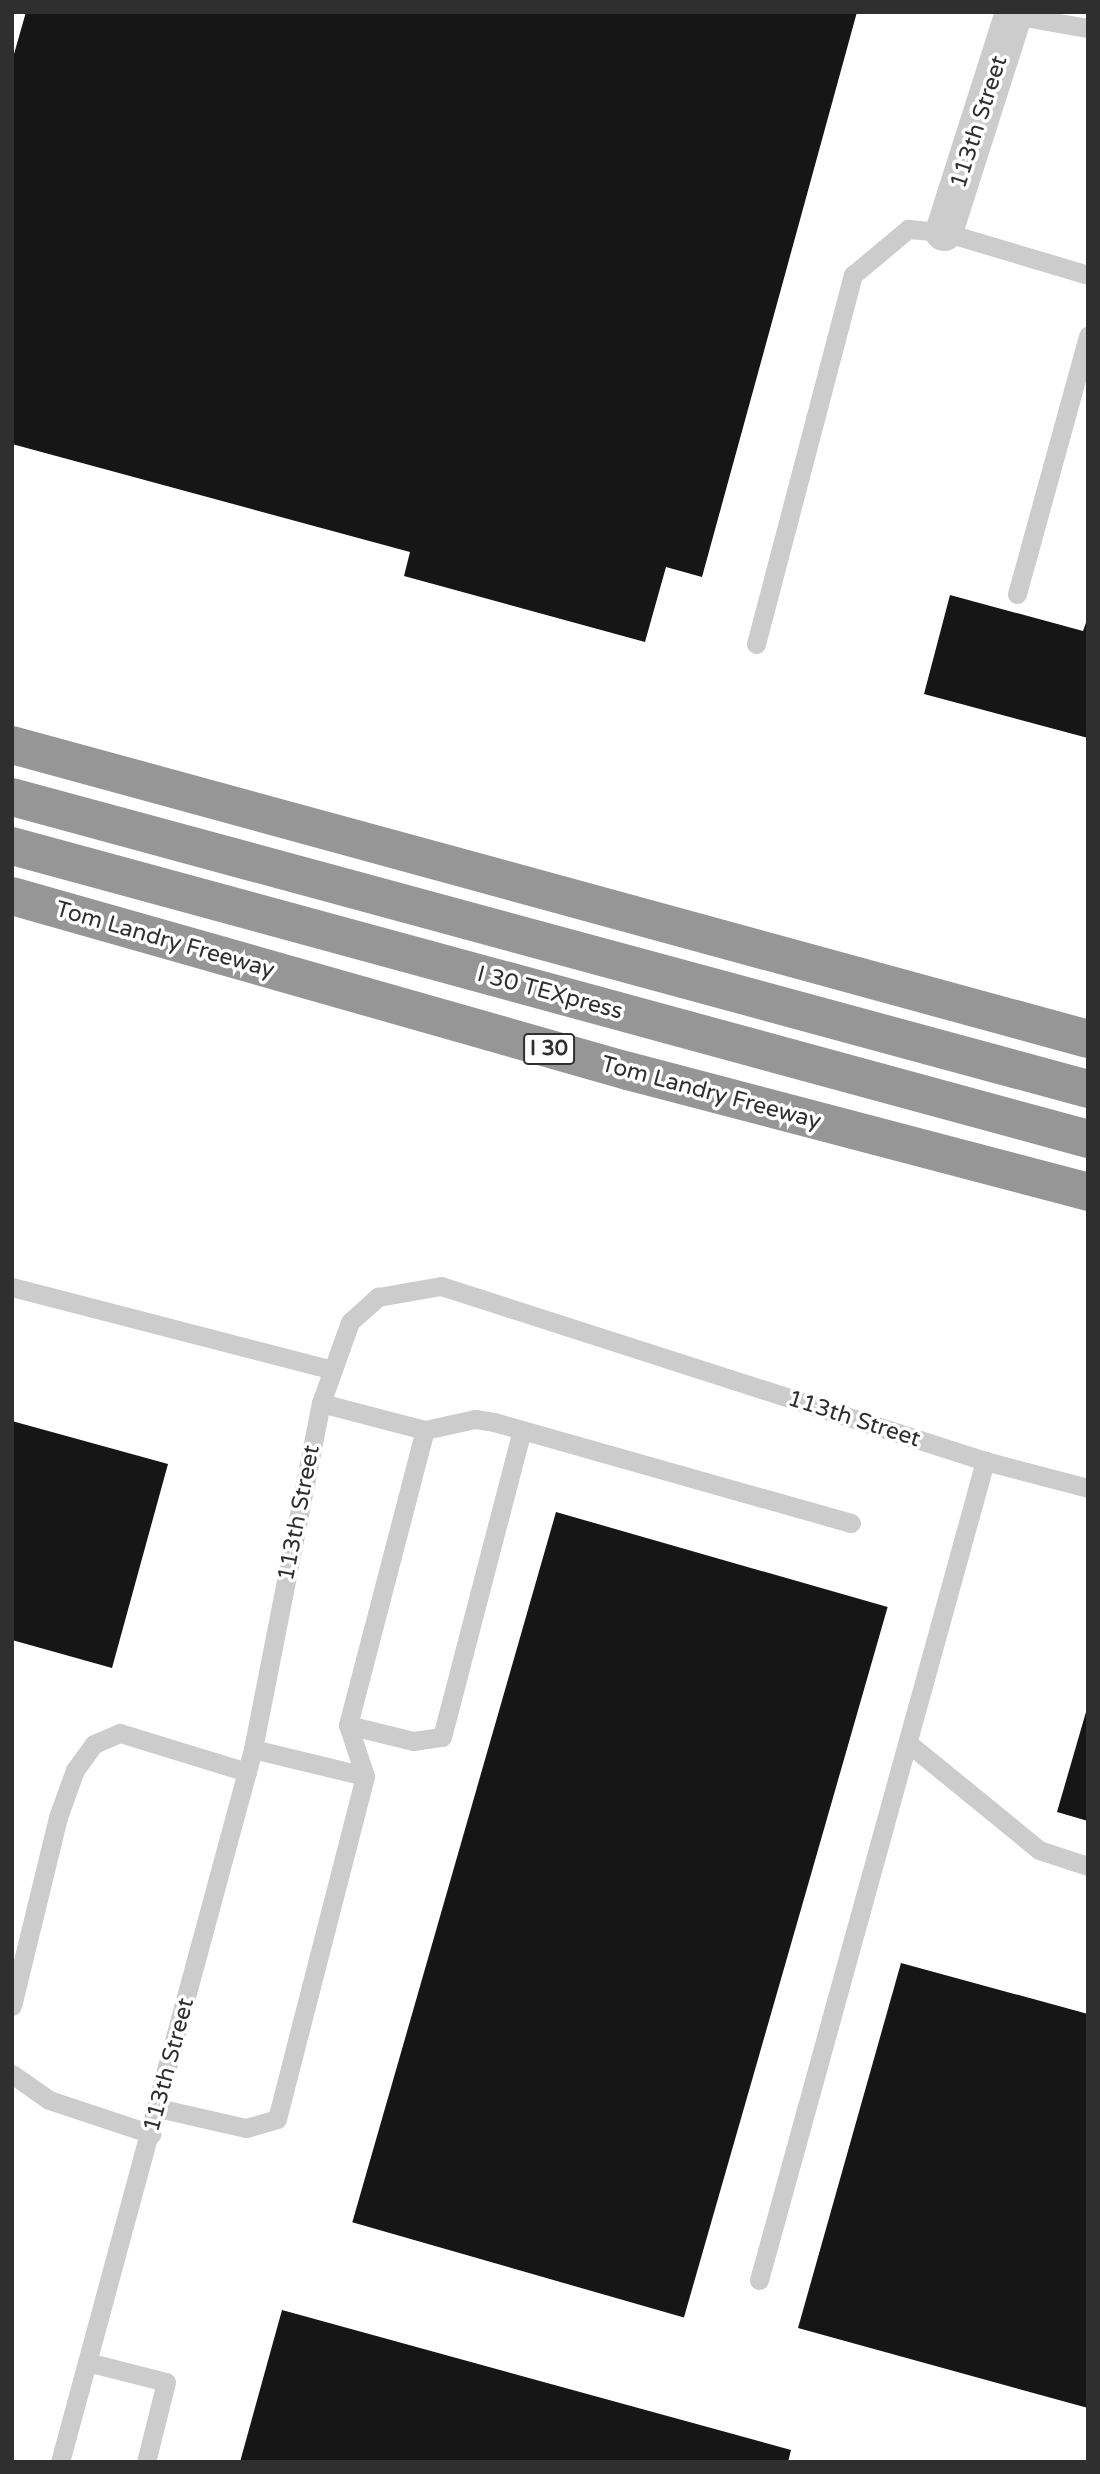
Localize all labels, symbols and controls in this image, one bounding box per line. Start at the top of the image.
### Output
street label: 113th Street [945,52,1013,192]
street label: Tom Landry Freeway [52,896,278,984]
street label: I 30 TEXpress [474,960,626,1026]
road number: I 30 [523,1032,575,1066]
street label: Tom Landry Freeway [598,1050,824,1136]
street label: 113th Street [784,1385,924,1453]
street label: 113th Street [272,1443,326,1583]
street label: 113th Street [138,1995,200,2135]

